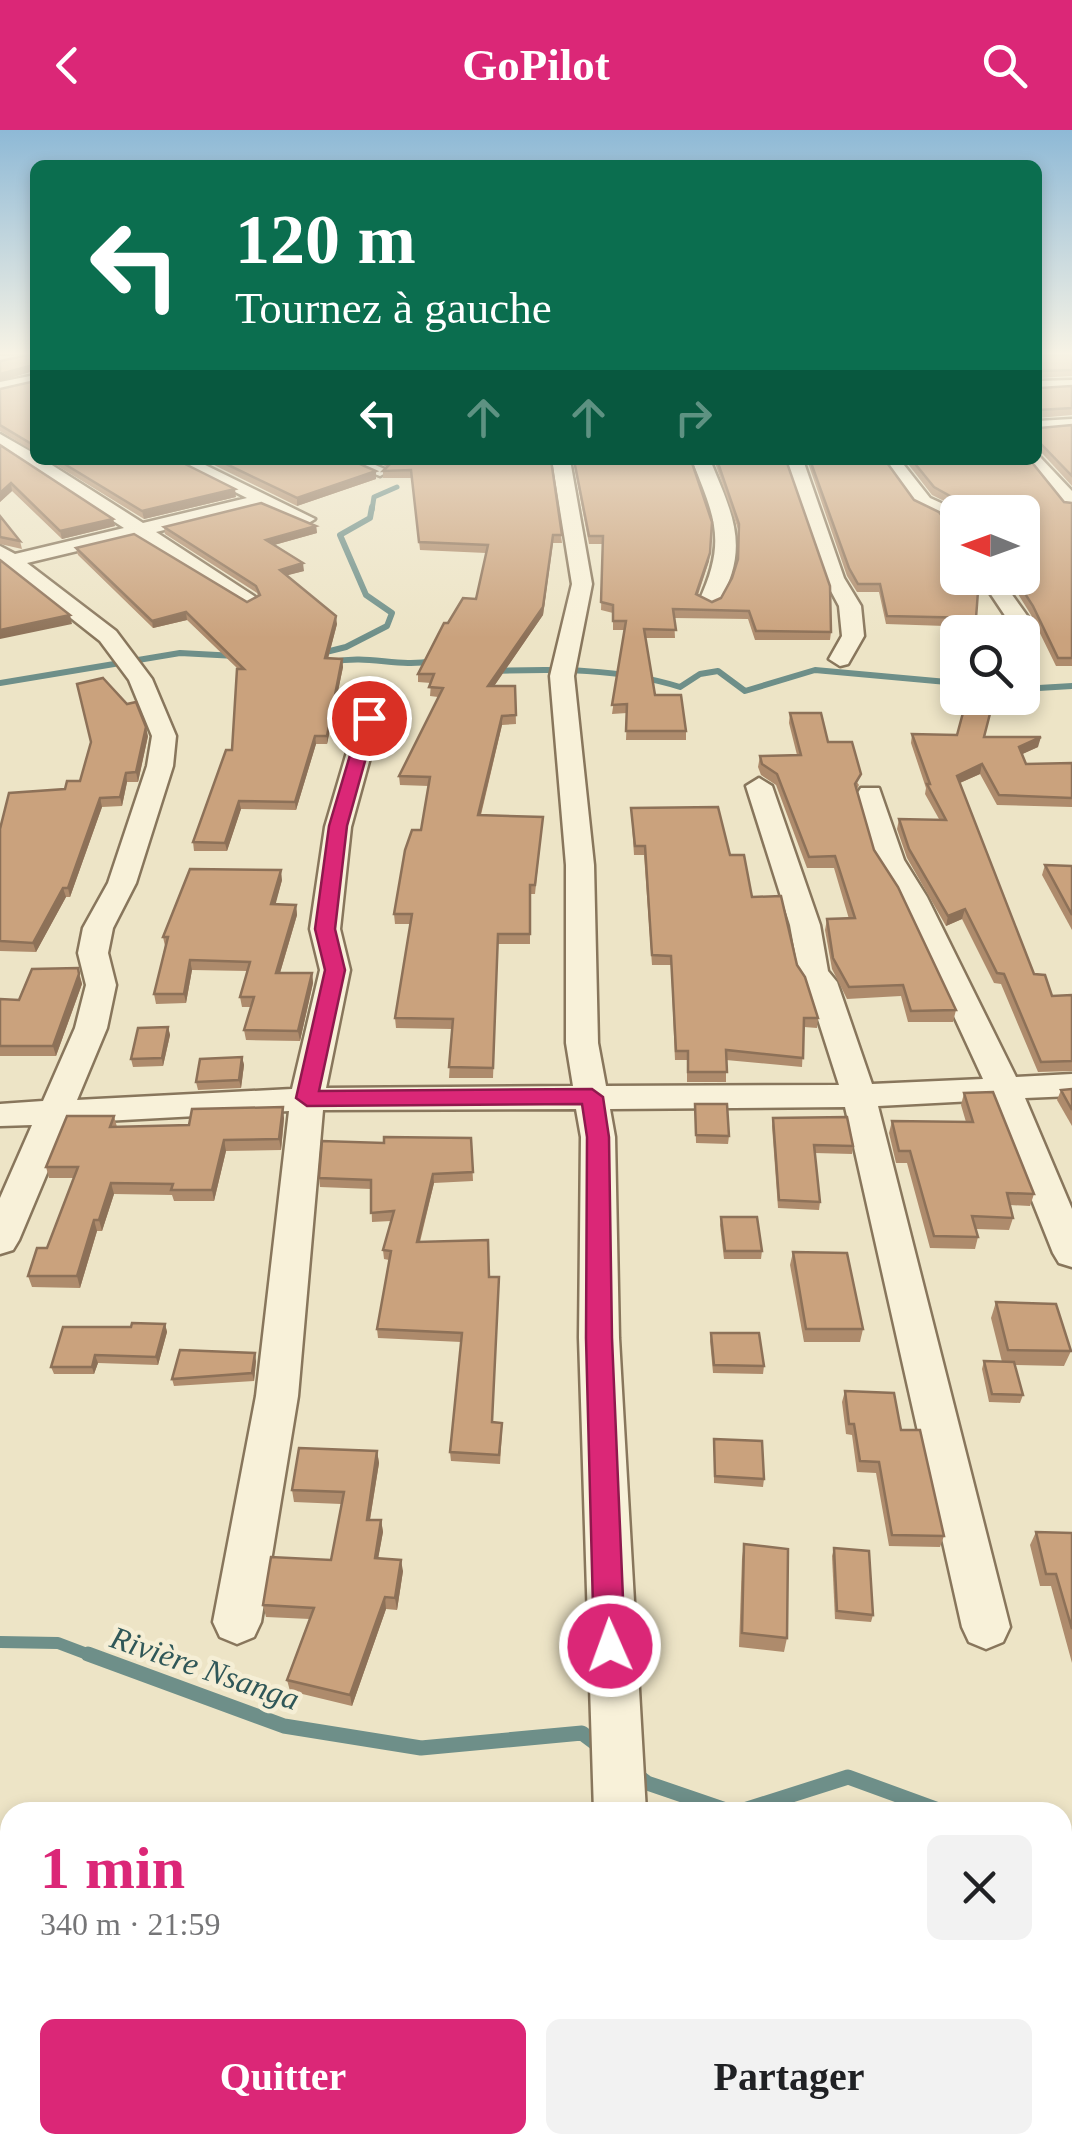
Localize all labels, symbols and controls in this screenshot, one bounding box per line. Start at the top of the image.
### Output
icon: back [40,38,95,93]
icon: search [977,38,1032,93]
text: GoPilot [462,40,610,90]
icon: left [70,200,200,330]
text: 120 m [235,201,416,278]
text: Tournez à gauche [235,283,552,333]
icon: left [351,390,406,445]
icon: ahead [456,390,511,445]
icon: ahead [561,390,616,445]
icon: right [666,390,721,445]
north arrow [940,495,1040,595]
map controls [940,495,1040,715]
button: search [940,615,1040,715]
pin [327,676,412,761]
icon: arrive [342,691,397,746]
position arrow [558,1594,662,1698]
water label: Rivière Nsanga [105,1619,304,1717]
text: 1 min [40,1835,185,1901]
button: close [927,1835,1032,1940]
text: 340 m · 21:59 [40,1906,220,1942]
button: Quitter [40,2019,526,2134]
button: Partager [546,2019,1032,2134]

